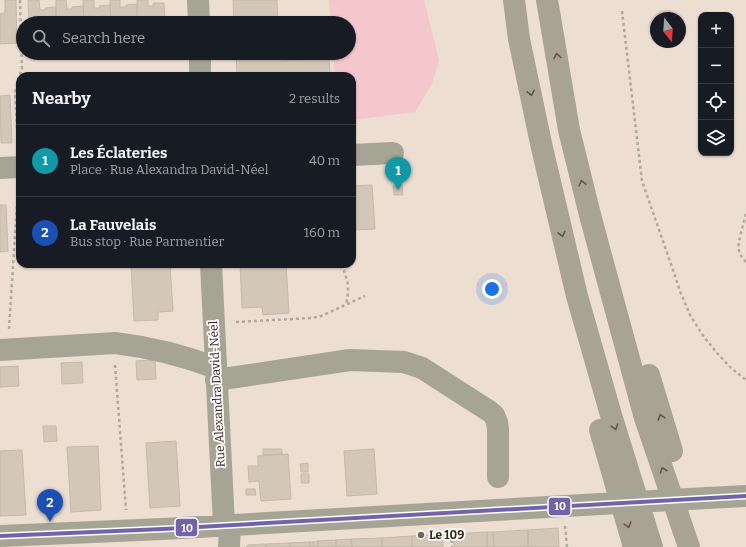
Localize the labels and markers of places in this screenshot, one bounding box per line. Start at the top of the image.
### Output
pin: 1 [385,157,411,190]
pin: 2 [37,489,63,522]
place label: Le 109 [429,528,464,542]
marker: Le 109 [416,530,426,540]

